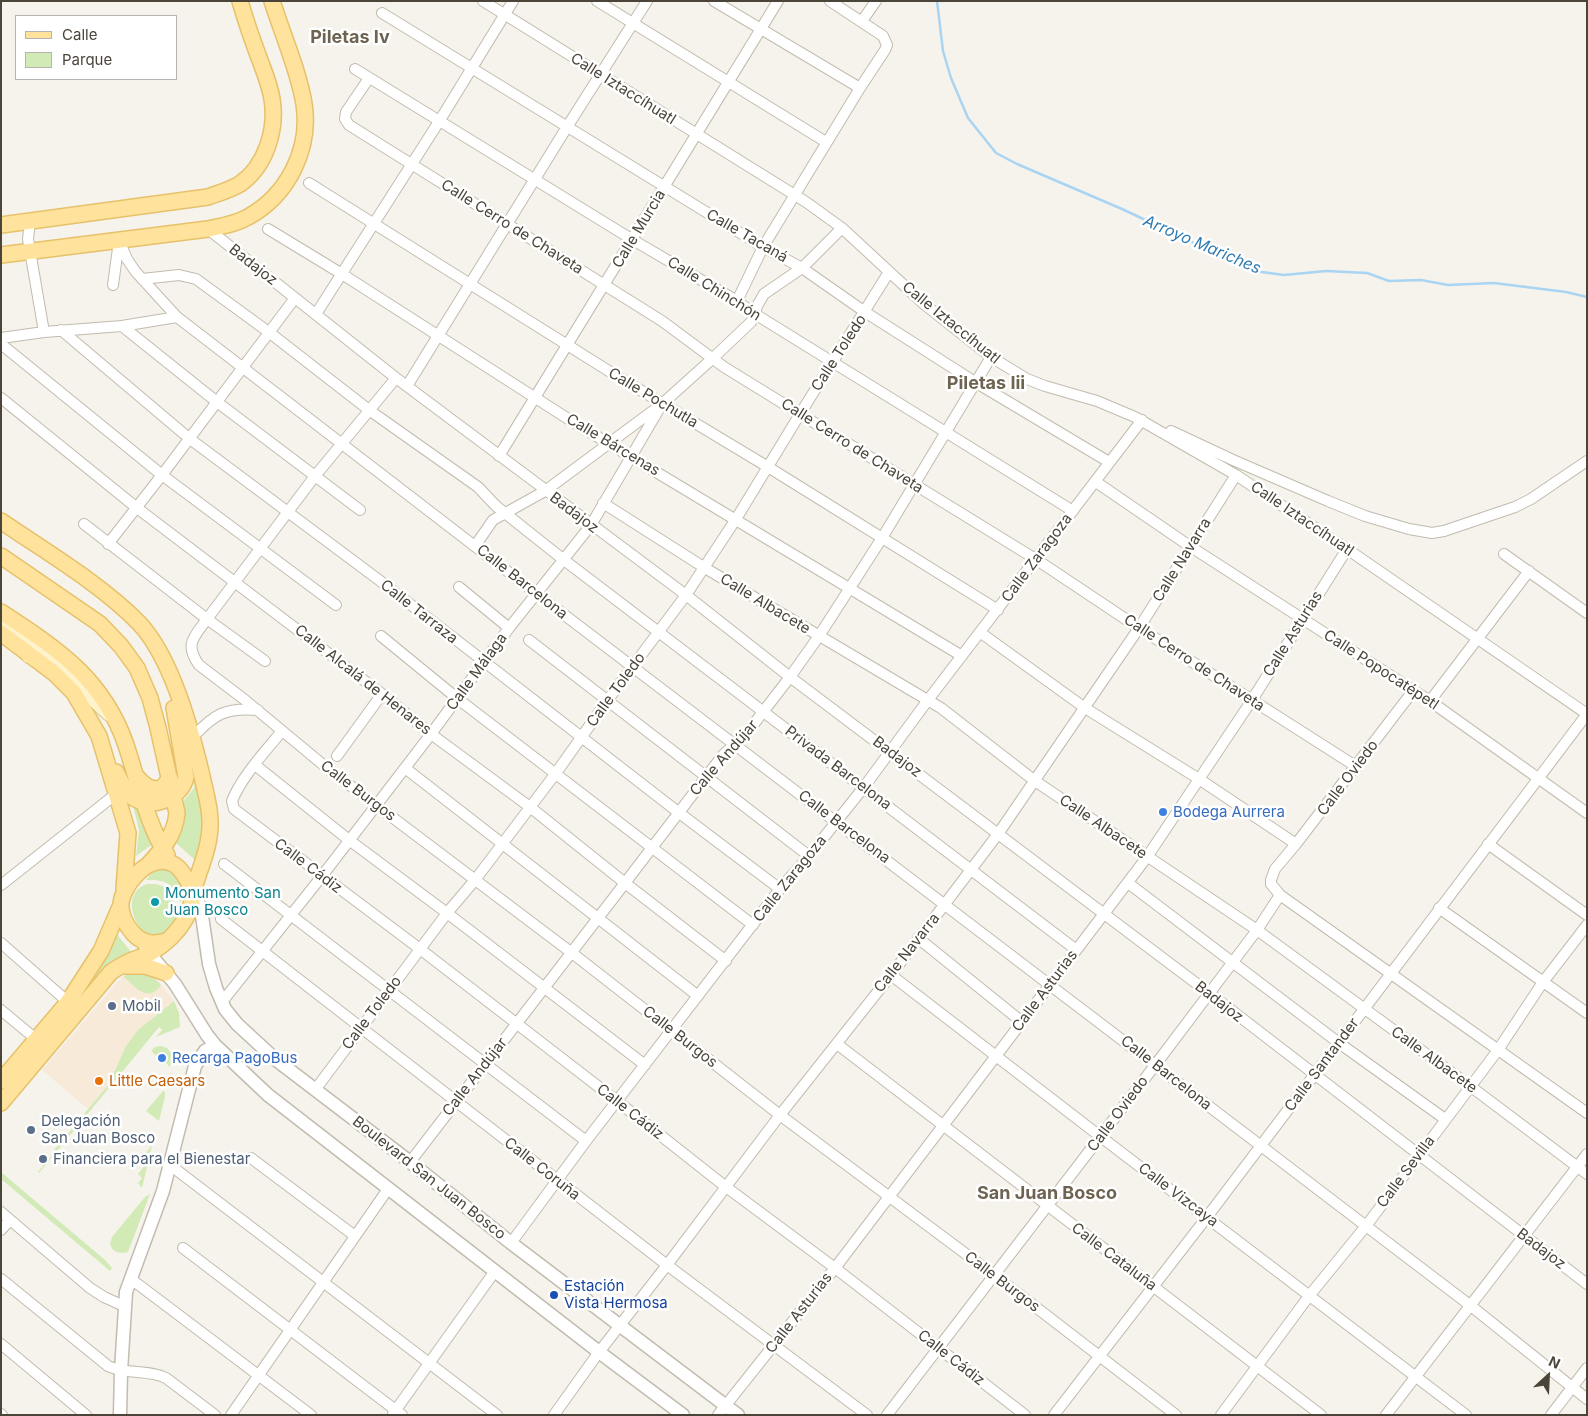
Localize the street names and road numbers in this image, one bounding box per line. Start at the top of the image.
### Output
street label: Calle Iztaccíhuatl [567,49,679,129]
street label: Calle Cerro de Chaveta [438,176,586,278]
street label: Calle Murcia [609,187,669,271]
street label: Calle Tacaná [703,205,791,267]
street label: Badajoz [225,241,281,289]
street label: Calle Chinchón [664,253,764,325]
street label: Calle Iztaccíhuatl [898,278,1004,368]
street label: Calle Toledo [808,311,870,395]
street label: Calle Pochutla [605,364,701,432]
street label: Calle Cerro de Chaveta [778,395,926,497]
street label: Calle Bárcenas [563,410,663,480]
street label: Calle Iztaccíhuatl [1247,478,1357,560]
street label: Badajoz [546,489,602,537]
street label: Calle Zaragoza [998,510,1076,606]
street label: Calle Navarra [1149,515,1215,605]
street label: Calle Barcelona [473,541,571,623]
street label: Calle Albacete [717,570,813,638]
street label: Calle Tarraza [377,576,461,648]
street label: Calle Asturias [1260,588,1326,680]
street label: Calle Cerro de Chaveta [1120,611,1268,715]
street label: Calle Alcalá de Henares [291,621,435,739]
street label: Calle Popocatépetl [1320,626,1442,714]
street label: Calle Málaga [443,630,511,714]
street label: Calle Toledo [583,649,649,731]
street label: Calle Andújar [686,716,762,800]
street label: Privada Barcelona [781,722,895,814]
street label: Badajoz [869,733,925,781]
street label: Calle Oviedo [1314,737,1382,819]
street label: Calle Burgos [317,757,399,825]
street label: Calle Barcelona [794,787,894,867]
street label: Calle Albacete [1056,791,1150,863]
street label: Calle Zaragoza [750,832,830,926]
street label: Calle Cádiz [271,835,345,897]
street label: Calle Navarra [870,910,944,996]
street label: Calle Asturias [1008,947,1082,1035]
street label: Calle Toledo [338,973,406,1053]
street label: Badajoz [1191,978,1247,1026]
street label: Calle Burgos [639,1002,721,1072]
street label: Calle Santander [1281,1015,1363,1115]
street label: Calle Albacete [1387,1023,1481,1097]
street label: Calle Barcelona [1117,1032,1215,1114]
street label: Calle Andújar [439,1034,511,1120]
street label: Calle Oviedo [1084,1073,1152,1155]
street label: Calle Cádiz [593,1080,667,1144]
street label: Boulevard San Juan Bosco [349,1113,509,1243]
street label: Calle Sevilla [1373,1132,1439,1212]
street label: Calle Coruña [500,1134,584,1204]
street label: Calle Vizcaya [1135,1159,1221,1231]
street label: Calle Cataluña [1068,1219,1160,1295]
street label: Badajoz [1513,1225,1569,1273]
street label: Calle Burgos [961,1248,1043,1316]
street label: Calle Asturias [762,1269,836,1357]
street label: Calle Cádiz [914,1326,988,1390]

